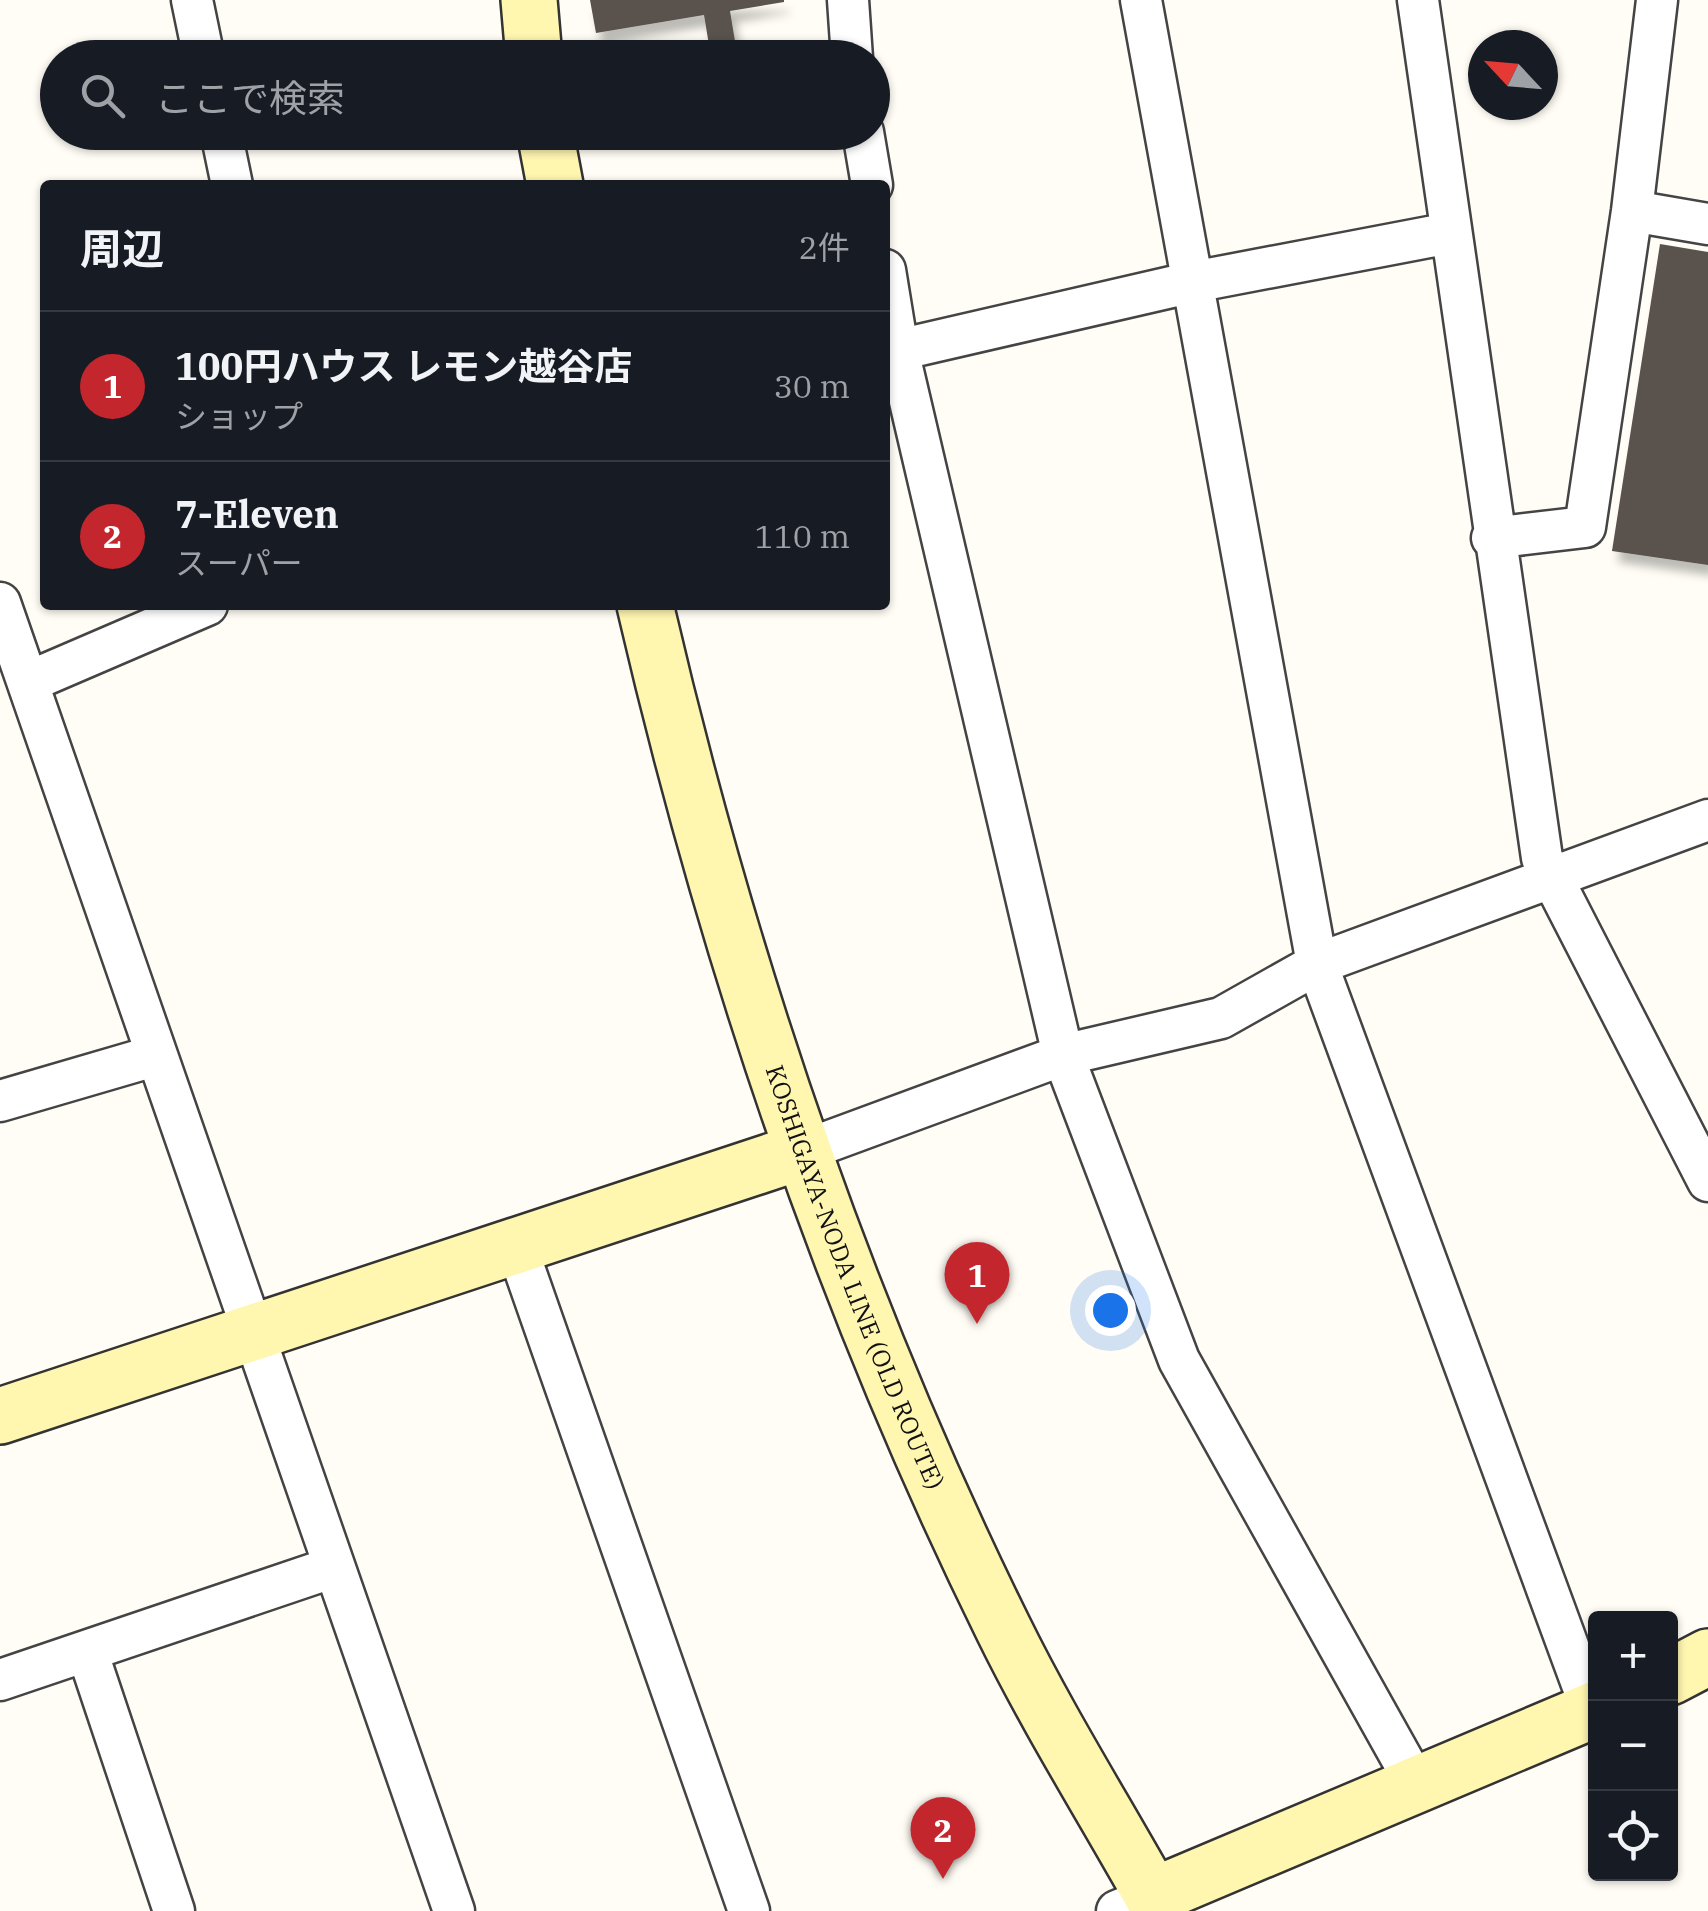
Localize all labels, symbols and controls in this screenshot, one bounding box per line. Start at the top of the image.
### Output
north arrow [1468,30,1558,120]
search box [40,40,890,150]
icon: search [75,68,130,123]
text: ここで検索 [155,73,345,122]
text: 周辺 [80,221,164,276]
text: 2件 [799,226,850,268]
text: 100円ハウス レモン越谷店 [175,341,632,390]
text: 1 [103,365,122,407]
text: 30 m [774,365,850,407]
text: ショップ [175,395,303,437]
text: 7-Eleven [175,489,339,538]
text: 2 [103,515,122,557]
text: 110 m [754,515,850,557]
text: スーパー [175,542,303,584]
street label: KOSHIGAYA-NODA LINE (OLD ROUTE) [759,1061,953,1494]
pin: 1 [944,1242,1010,1324]
your location [1085,1285,1136,1336]
map controls [1588,1611,1678,1881]
button: + [1588,1611,1678,1701]
button: − [1588,1701,1678,1791]
button: locate [1588,1791,1678,1881]
pin: 2 [910,1796,976,1879]

